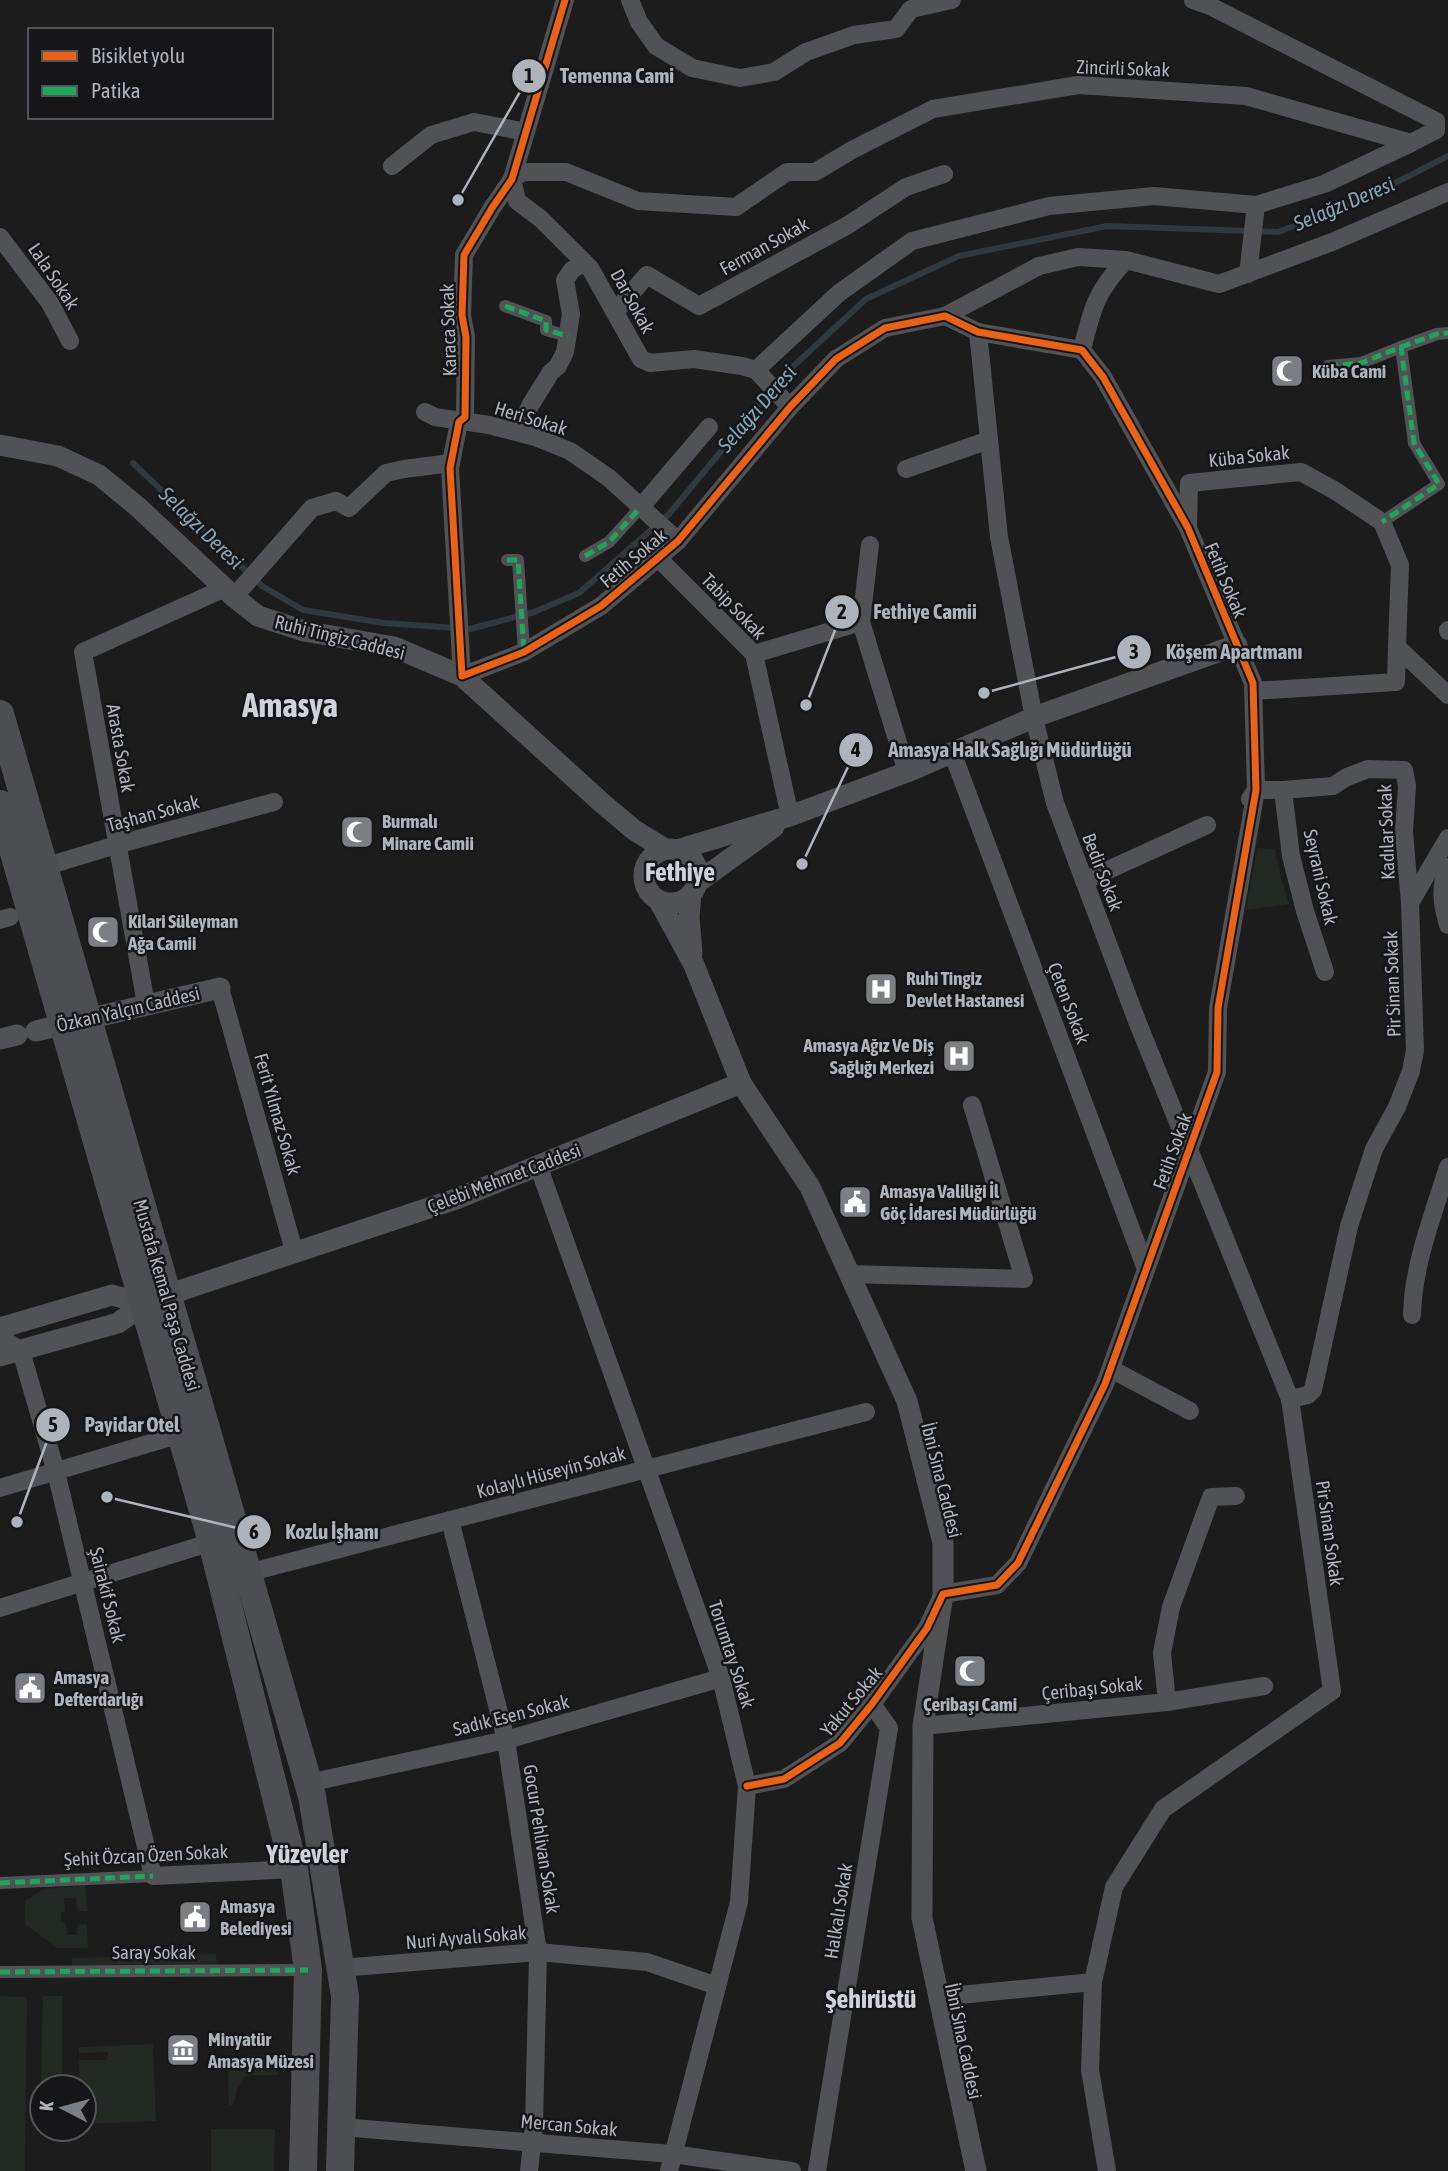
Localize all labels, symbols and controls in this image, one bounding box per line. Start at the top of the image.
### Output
legend [28,28,273,119]
text: Bisiklet yolu [91,43,185,67]
callout: Temenna Cami [511,55,689,97]
street label: Zincirli Sokak [1076,55,1171,81]
text: 1 [524,63,534,87]
text: Temenna Cami [560,63,674,87]
text: Patika [91,78,141,102]
water label: Selağzı Deresi [1289,171,1398,235]
street label: Ferman Sokak [716,212,813,279]
street label: Lala Sokak [24,239,84,314]
street label: Dar Sokak [606,265,660,338]
street label: Karaca Sokak [435,283,461,377]
mosque icon: Küba Cami [1268,352,1306,390]
water label: Selağzı Deresi [711,360,801,457]
place label: Küba Cami [1312,360,1386,382]
street label: Heri Sokak [492,397,571,440]
street label: Küba Sokak [1207,441,1291,471]
water label: Selağzı Deresi [154,481,249,573]
street label: Fetih Sokak [595,523,671,592]
street label: Fetih Sokak [1200,539,1252,622]
street label: Tabip Sokak [697,568,771,644]
callout: Fethiye Camii [825,591,991,633]
text: 2 [837,599,847,623]
text: Fethiye Camii [873,599,977,623]
street label: Ruhi Tingiz Caddesi [273,610,407,664]
callout: Köşem Apartmanı [1117,631,1316,673]
text: 3 [1129,639,1139,663]
text: Köşem Apartmanı [1166,639,1302,663]
district label: Amasya [241,686,338,724]
street label: Arasta Sokak [102,702,140,795]
callout: Amasya Halk Sağlığı Müdürlüğü [839,729,1145,771]
text: 4 [850,737,861,761]
text: Amasya Halk Sağlığı Müdürlüğü [887,737,1132,761]
street label: Kadılar Sokak [1373,783,1399,880]
street label: Taşhan Sokak [104,790,202,836]
place label: Burmalı Minare Camii [382,810,474,854]
mosque icon: Burmalı Minare Camii [338,813,376,851]
street label: Seyrani Sokak [1299,827,1343,927]
street label: Bedir Sokak [1078,830,1128,915]
district label: Fethiye [645,857,715,887]
place label: Kilari Süleyman Ağa Camii [127,910,238,954]
mosque icon: Kilari Süleyman Ağa Camii [84,913,122,951]
street label: Pir Sinan Sokak [1379,930,1405,1037]
street label: Çeten Sokak [1043,959,1095,1047]
place label: Ruhi Tingiz Devlet Hastanesi [906,967,1024,1011]
hospital icon: Ruhi Tingiz Devlet Hastanesi [862,970,900,1008]
street label: Özkan Yalçın Caddesi [54,982,202,1036]
place label: Amasya Ağız Ve Diş Sağlığı Merkezi [802,1034,934,1078]
hospital icon: Amasya Ağız Ve Diş Sağlığı Merkezi [940,1037,978,1075]
street label: Ferit Yılmaz Sokak [250,1051,306,1178]
street label: Fetih Sokak [1148,1109,1196,1192]
street label: Çelebi Mehmet Caddesi [424,1139,584,1217]
place label: Amasya Valiliği İl Göç İdaresi Müdürlüğü [879,1180,1037,1224]
public building icon: Amasya Valiliği İl Göç İdaresi Müdürlüğü [836,1183,874,1221]
street label: Mustafa Kemal Paşa Caddesi [129,1197,205,1393]
callout: Payidar Otel [35,1404,193,1446]
text: 5 [48,1412,58,1436]
text: Payidar Otel [84,1412,180,1436]
street label: İbni Sina Caddesi [917,1420,967,1540]
street label: Kolaylı Hüseyin Sokak [474,1441,629,1502]
street label: Pir Sinan Sokak [1312,1479,1348,1588]
callout: Kozlu İşhanı [236,1511,393,1553]
text: 6 [249,1519,259,1543]
text: Kozlu İşhanı [285,1519,379,1543]
street label: Şairakif Sokak [86,1545,131,1646]
street label: Torumtay Sokak [704,1597,760,1711]
mosque icon: Çeribaşı Cami [951,1652,989,1690]
street label: Yakut Sokak [816,1661,887,1740]
place label: Amasya Defterdarlığı [53,1666,143,1710]
public building icon: Amasya Defterdarlığı [11,1669,49,1707]
street label: Çeribaşı Sokak [1041,1672,1144,1704]
street label: Sadık Esen Sokak [451,1690,572,1740]
place label: Çeribaşı Cami [923,1693,1017,1715]
street label: Gocur Pehlivan Sokak [519,1763,565,1916]
district label: Yüzevler [265,1839,349,1869]
street label: Şehit Özcan Özen Sokak [63,1840,229,1870]
street label: Halkalı Sokak [820,1861,857,1960]
place label: Amasya Belediyesi [219,1895,292,1939]
public building icon: Amasya Belediyesi [176,1898,214,1936]
street label: Nuri Ayvalı Sokak [405,1921,528,1953]
street label: Saray Sokak [112,1941,197,1963]
street label: İbni Sina Caddesi [941,1981,987,2101]
district label: Şehirüstü [826,1984,916,2014]
place label: Minyatür Amasya Müzesi [207,2028,314,2072]
museum icon: Minyatür Amasya Müzesi [164,2031,202,2069]
north arrow [28,2073,98,2143]
text: K [35,2100,58,2112]
street label: Mercan Sokak [520,2110,619,2140]

